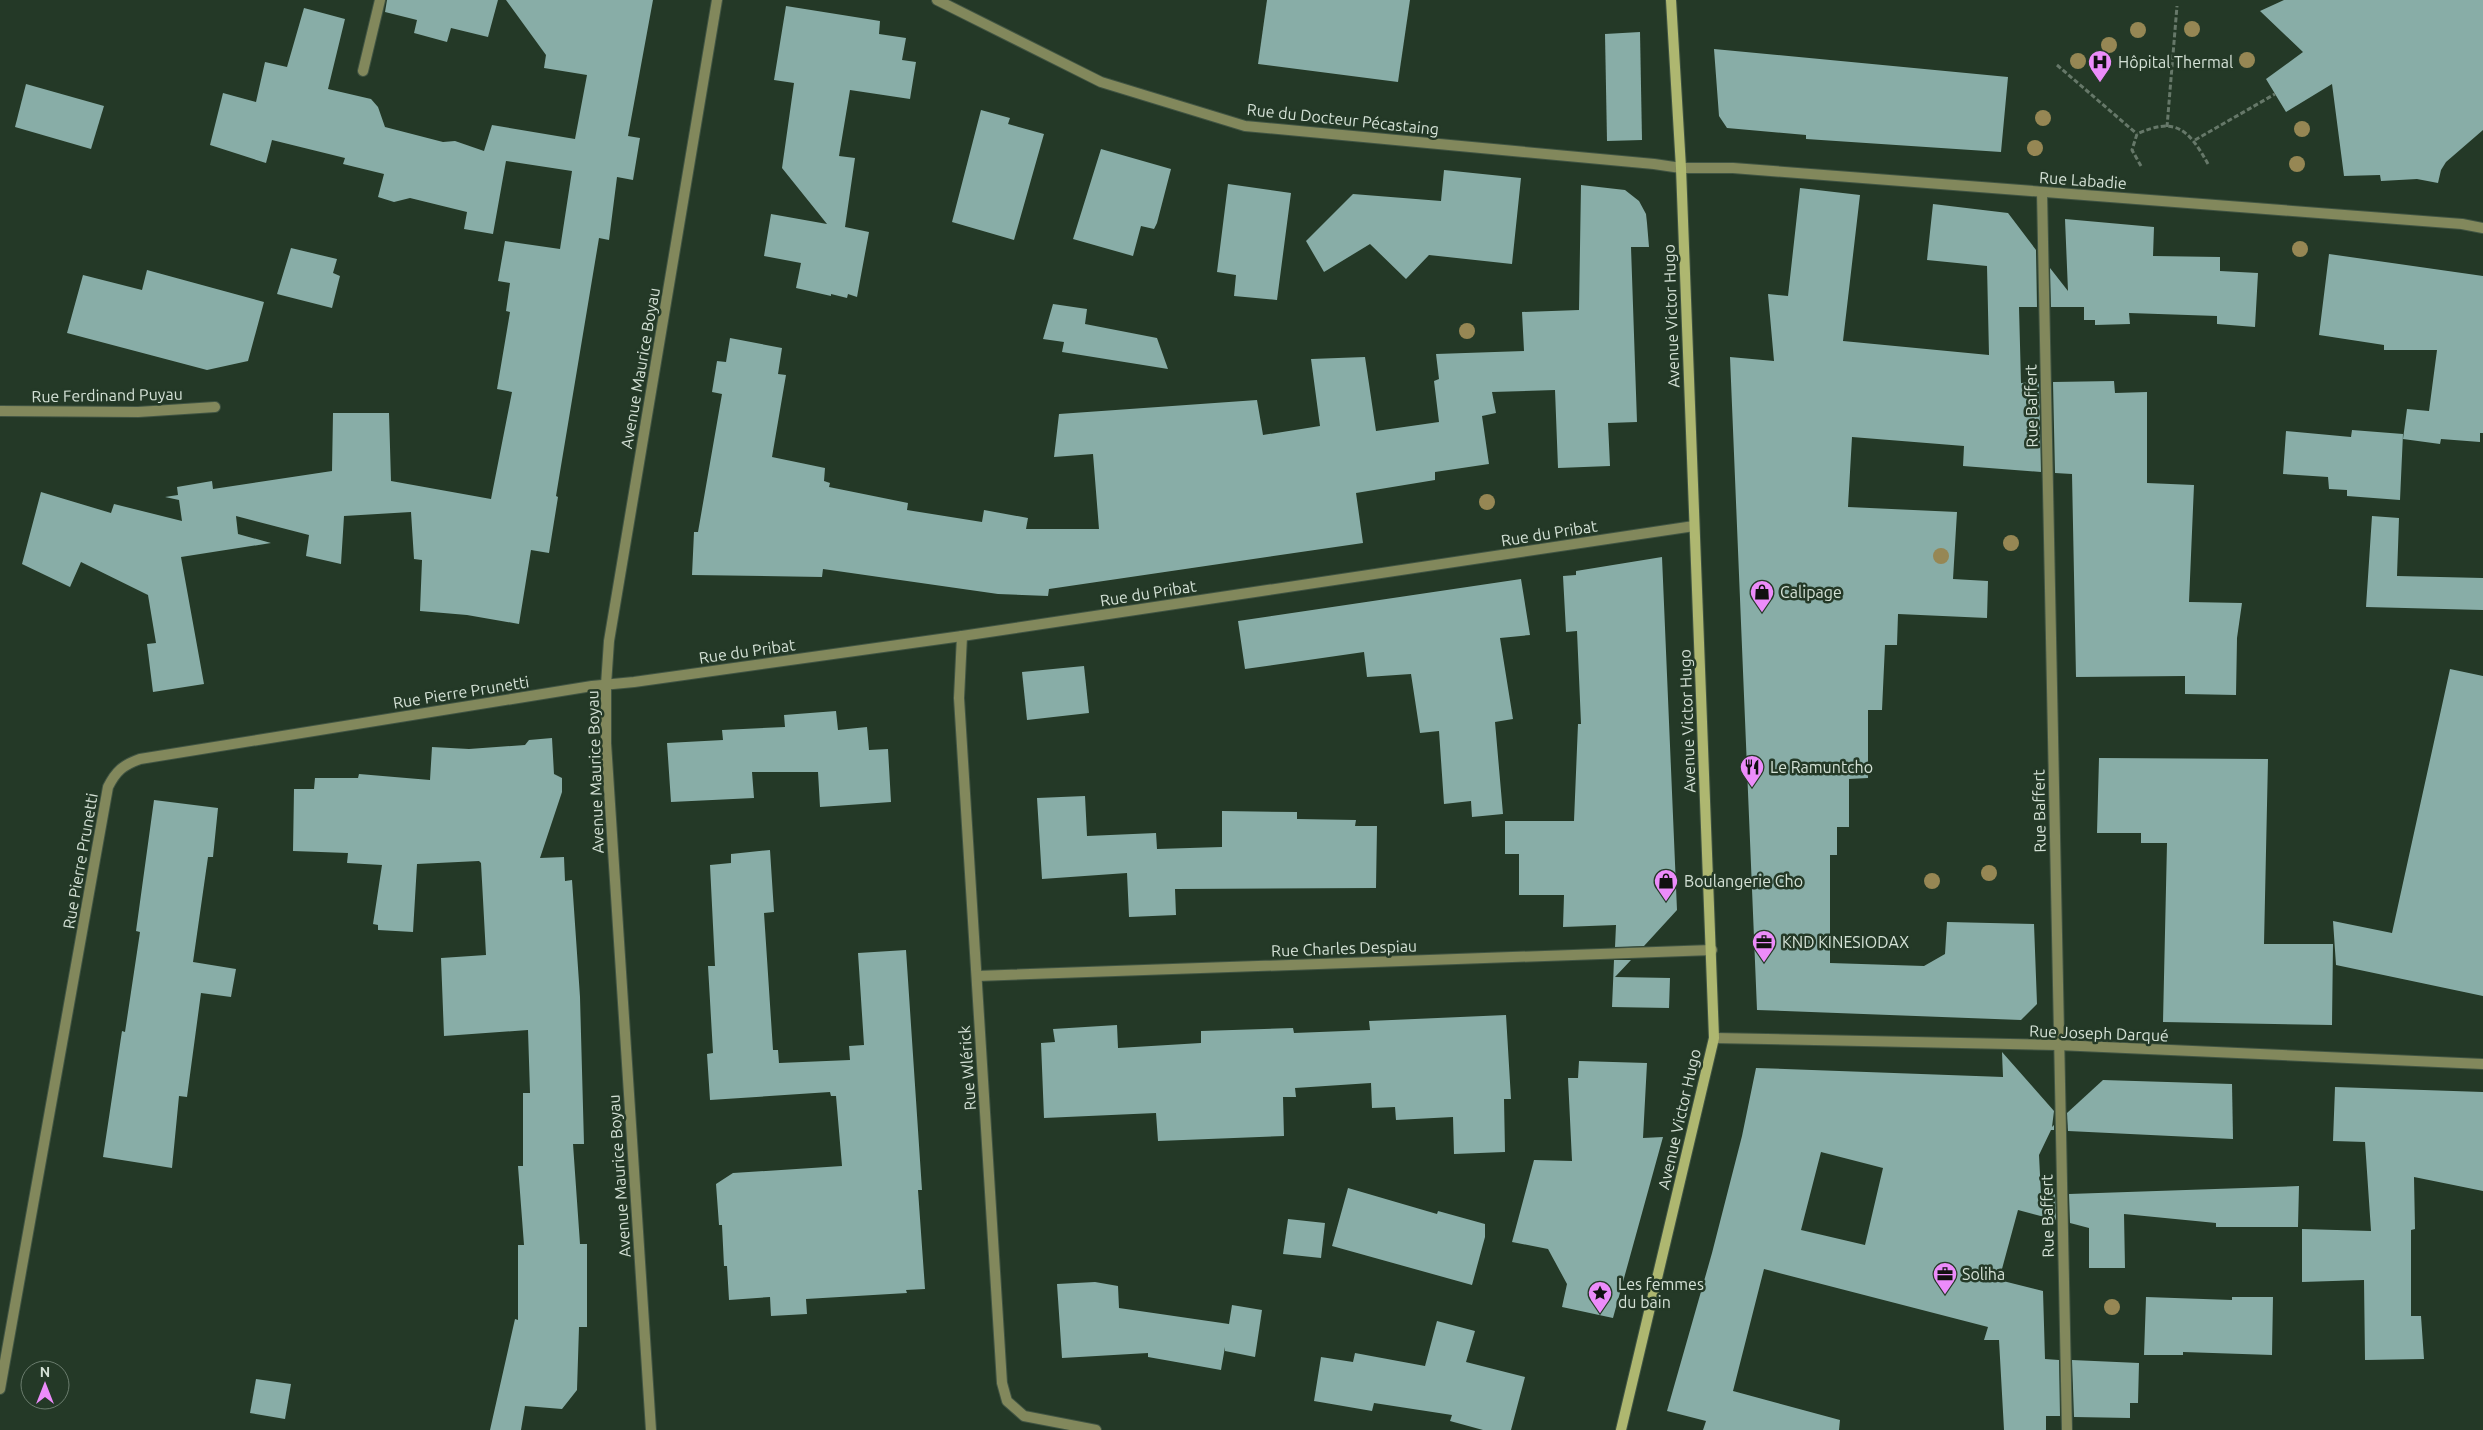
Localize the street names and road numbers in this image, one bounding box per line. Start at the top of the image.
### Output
street label: Rue du Docteur Pécastaing [1246,100,1440,138]
street label: Rue Labadie [2039,168,2127,192]
street label: Avenue Victor Hugo [1659,244,1683,388]
street label: Avenue Maurice Boyau [617,286,663,450]
street label: Rue Baffert [2021,363,2041,448]
street label: Rue Ferdinand Puyau [31,385,183,405]
street label: Rue du Pribat [1500,516,1599,549]
street label: Rue du Pribat [1099,576,1198,609]
street label: Rue du Pribat [698,635,797,667]
street label: Avenue Victor Hugo [1675,649,1699,793]
street label: Rue Pierre Prunetti [392,672,530,712]
street label: Avenue Maurice Boyau [583,690,607,854]
street label: Rue Baffert [2029,768,2049,853]
street label: Rue Pierre Prunetti [59,792,101,930]
street label: Rue Charles Despiau [1271,936,1417,960]
street label: Rue Joseph Darqué [2029,1022,2169,1044]
street label: Rue Wlérick [955,1025,979,1111]
street label: Avenue Victor Hugo [1654,1047,1704,1191]
street label: Avenue Maurice Boyau [604,1094,634,1258]
street label: Rue Baffert [2037,1173,2057,1258]

